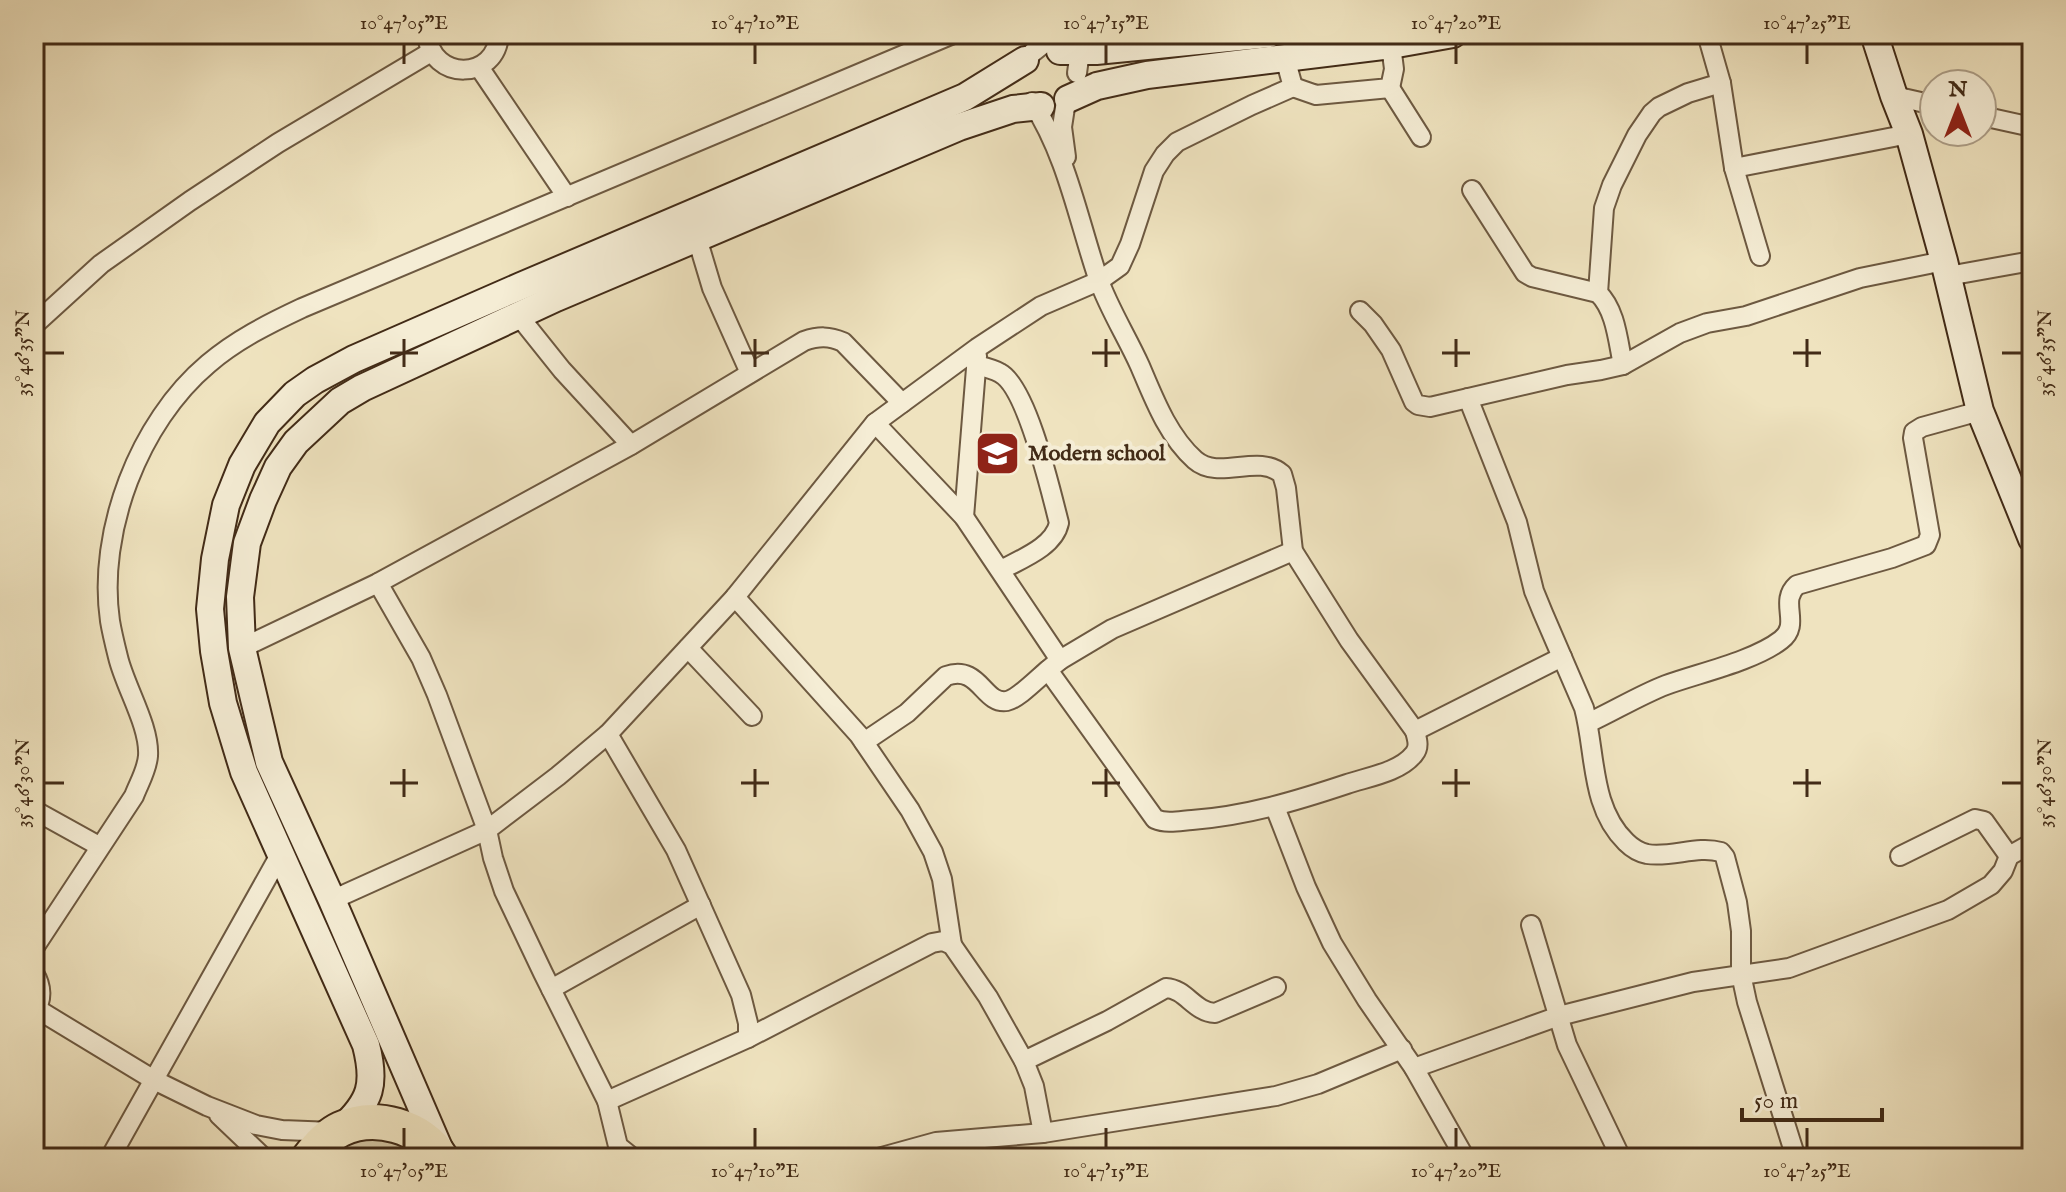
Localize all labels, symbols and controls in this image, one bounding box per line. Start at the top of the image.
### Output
text: 10°47'05"E [360,11,448,36]
text: 10°47'10"E [711,11,799,36]
text: 10°47'15"E [1063,11,1149,36]
text: 10°47'20"E [1411,11,1501,36]
text: 10°47'25"E [1763,11,1851,36]
north arrow [1918,68,1998,148]
text: N [1947,76,1968,104]
text: 35°46'35"N [11,310,36,396]
text: 35°46'35"N [2033,310,2058,396]
school or university icon: Modern school [973,430,1021,478]
place label: Modern school [1028,440,1166,468]
text: 35°46'30"N [11,738,36,828]
text: 35°46'30"N [2033,738,2058,828]
scale bar [1742,1072,1882,1122]
text: 50 m [1754,1086,1798,1117]
text: 10°47'05"E [360,1159,448,1184]
text: 10°47'10"E [711,1159,799,1184]
text: 10°47'15"E [1063,1159,1149,1184]
text: 10°47'20"E [1411,1159,1501,1184]
text: 10°47'25"E [1763,1159,1851,1184]

